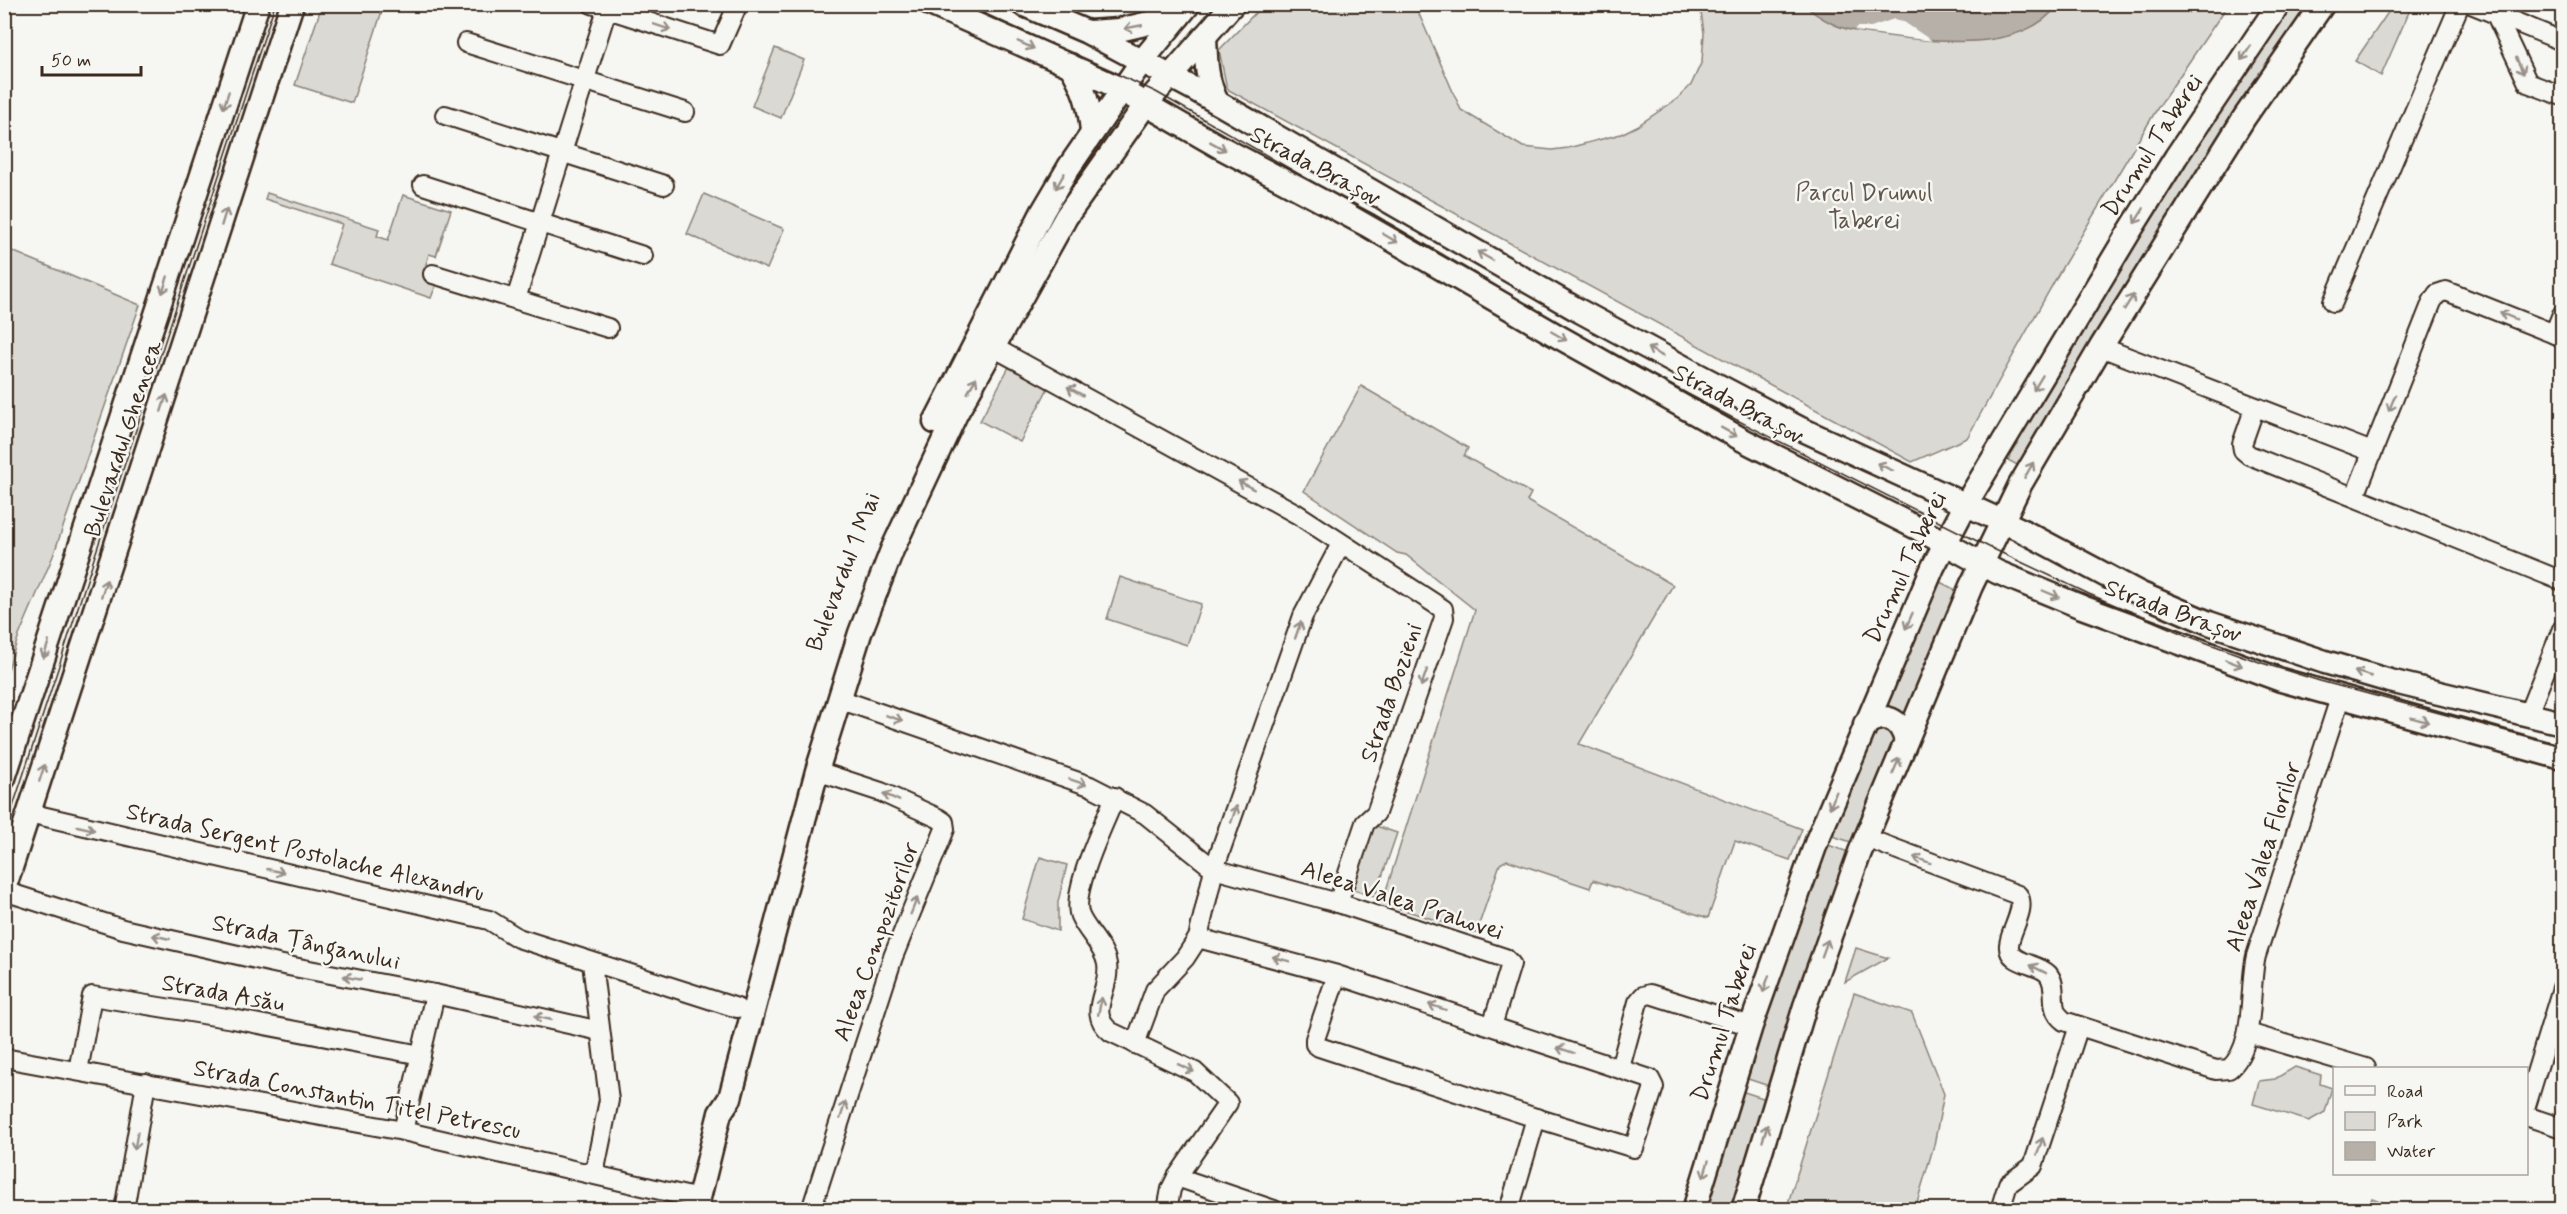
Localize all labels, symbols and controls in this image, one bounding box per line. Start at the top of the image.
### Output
one-way arrow [652,22,671,33]
one-way arrow [1124,22,1144,33]
scale bar [42,39,141,77]
one-way arrow [1016,40,1035,51]
one-way arrow [2240,44,2252,61]
text: 50 m [51,49,91,73]
one-way arrow [2514,56,2526,74]
street label: Drumul Taberei [2095,69,2211,223]
one-way arrow [220,90,231,109]
street label: Strada Brașov [1244,120,1386,215]
one-way arrow [1209,141,1227,152]
one-way arrow [1054,172,1066,189]
park label: Parcul Drumul Taberei [1795,178,1933,237]
one-way arrow [2133,207,2145,224]
one-way arrow [219,208,230,227]
one-way arrow [1381,232,1398,244]
one-way arrow [1477,250,1494,262]
one-way arrow [159,275,170,294]
one-way arrow [2124,294,2136,311]
one-way arrow [2500,309,2518,320]
one-way arrow [1549,331,1567,342]
street label: Bulevardul Ghencea [78,336,171,541]
one-way arrow [1647,346,1664,358]
street label: Strada Brașov [1667,358,1809,453]
one-way arrow [2032,374,2044,391]
one-way arrow [967,377,978,395]
one-way arrow [1067,385,1084,397]
one-way arrow [159,394,170,413]
one-way arrow [2385,394,2396,412]
one-way arrow [1719,427,1737,438]
one-way arrow [1877,461,1895,473]
one-way arrow [2024,461,2035,479]
one-way arrow [1238,479,1255,491]
street label: Drumul Taberei [1857,487,1955,649]
street label: Bulevardul 1 Mai [799,488,889,656]
street label: Strada Brașov [2100,573,2246,651]
one-way arrow [99,579,110,598]
one-way arrow [2042,589,2060,600]
one-way arrow [1903,612,1914,630]
street label: Strada Bozieni [1354,619,1430,767]
one-way arrow [1293,621,1304,640]
one-way arrow [40,640,51,659]
one-way arrow [2224,658,2243,669]
one-way arrow [1418,668,1429,687]
one-way arrow [2354,668,2373,679]
one-way arrow [884,714,903,725]
one-way arrow [2410,714,2429,726]
one-way arrow [1891,757,1902,776]
street label: Aleea Valea Florilor [2219,758,2309,956]
one-way arrow [38,764,49,783]
one-way arrow [1068,778,1087,789]
one-way arrow [883,791,901,802]
one-way arrow [1827,791,1838,809]
street label: Strada Sergent Postolache Alexandru [123,797,487,909]
one-way arrow [1229,805,1240,824]
one-way arrow [76,822,95,834]
street label: Aleea Compozitorilor [827,838,927,1046]
one-way arrow [1913,853,1932,864]
street label: Aleea Valea Prahovei [1297,854,1507,948]
one-way arrow [266,866,285,877]
one-way arrow [909,898,920,916]
street label: Strada Țânganului [209,908,403,981]
one-way arrow [152,931,171,943]
one-way arrow [1821,939,1832,958]
street label: Drumul Taberei [1685,940,1765,1106]
one-way arrow [1271,952,1290,964]
one-way arrow [2029,962,2047,974]
street label: Strada Asău [159,968,287,1020]
one-way arrow [343,972,362,983]
one-way arrow [1760,974,1771,993]
one-way arrow [1095,997,1107,1016]
one-way arrow [1428,1001,1447,1012]
one-way arrow [534,1012,553,1024]
one-way arrow [1556,1043,1574,1054]
street label: Strada Constantin Titel Petrescu [191,1053,523,1147]
one-way arrow [1176,1062,1194,1074]
legend [2333,1067,2528,1175]
text: Road [2387,1080,2423,1104]
one-way arrow [838,1101,849,1120]
text: Park [2387,1110,2423,1134]
one-way arrow [1760,1124,1771,1143]
one-way arrow [130,1131,141,1150]
one-way arrow [2035,1137,2046,1156]
text: Water [2387,1140,2436,1164]
one-way arrow [1700,1159,1711,1178]

